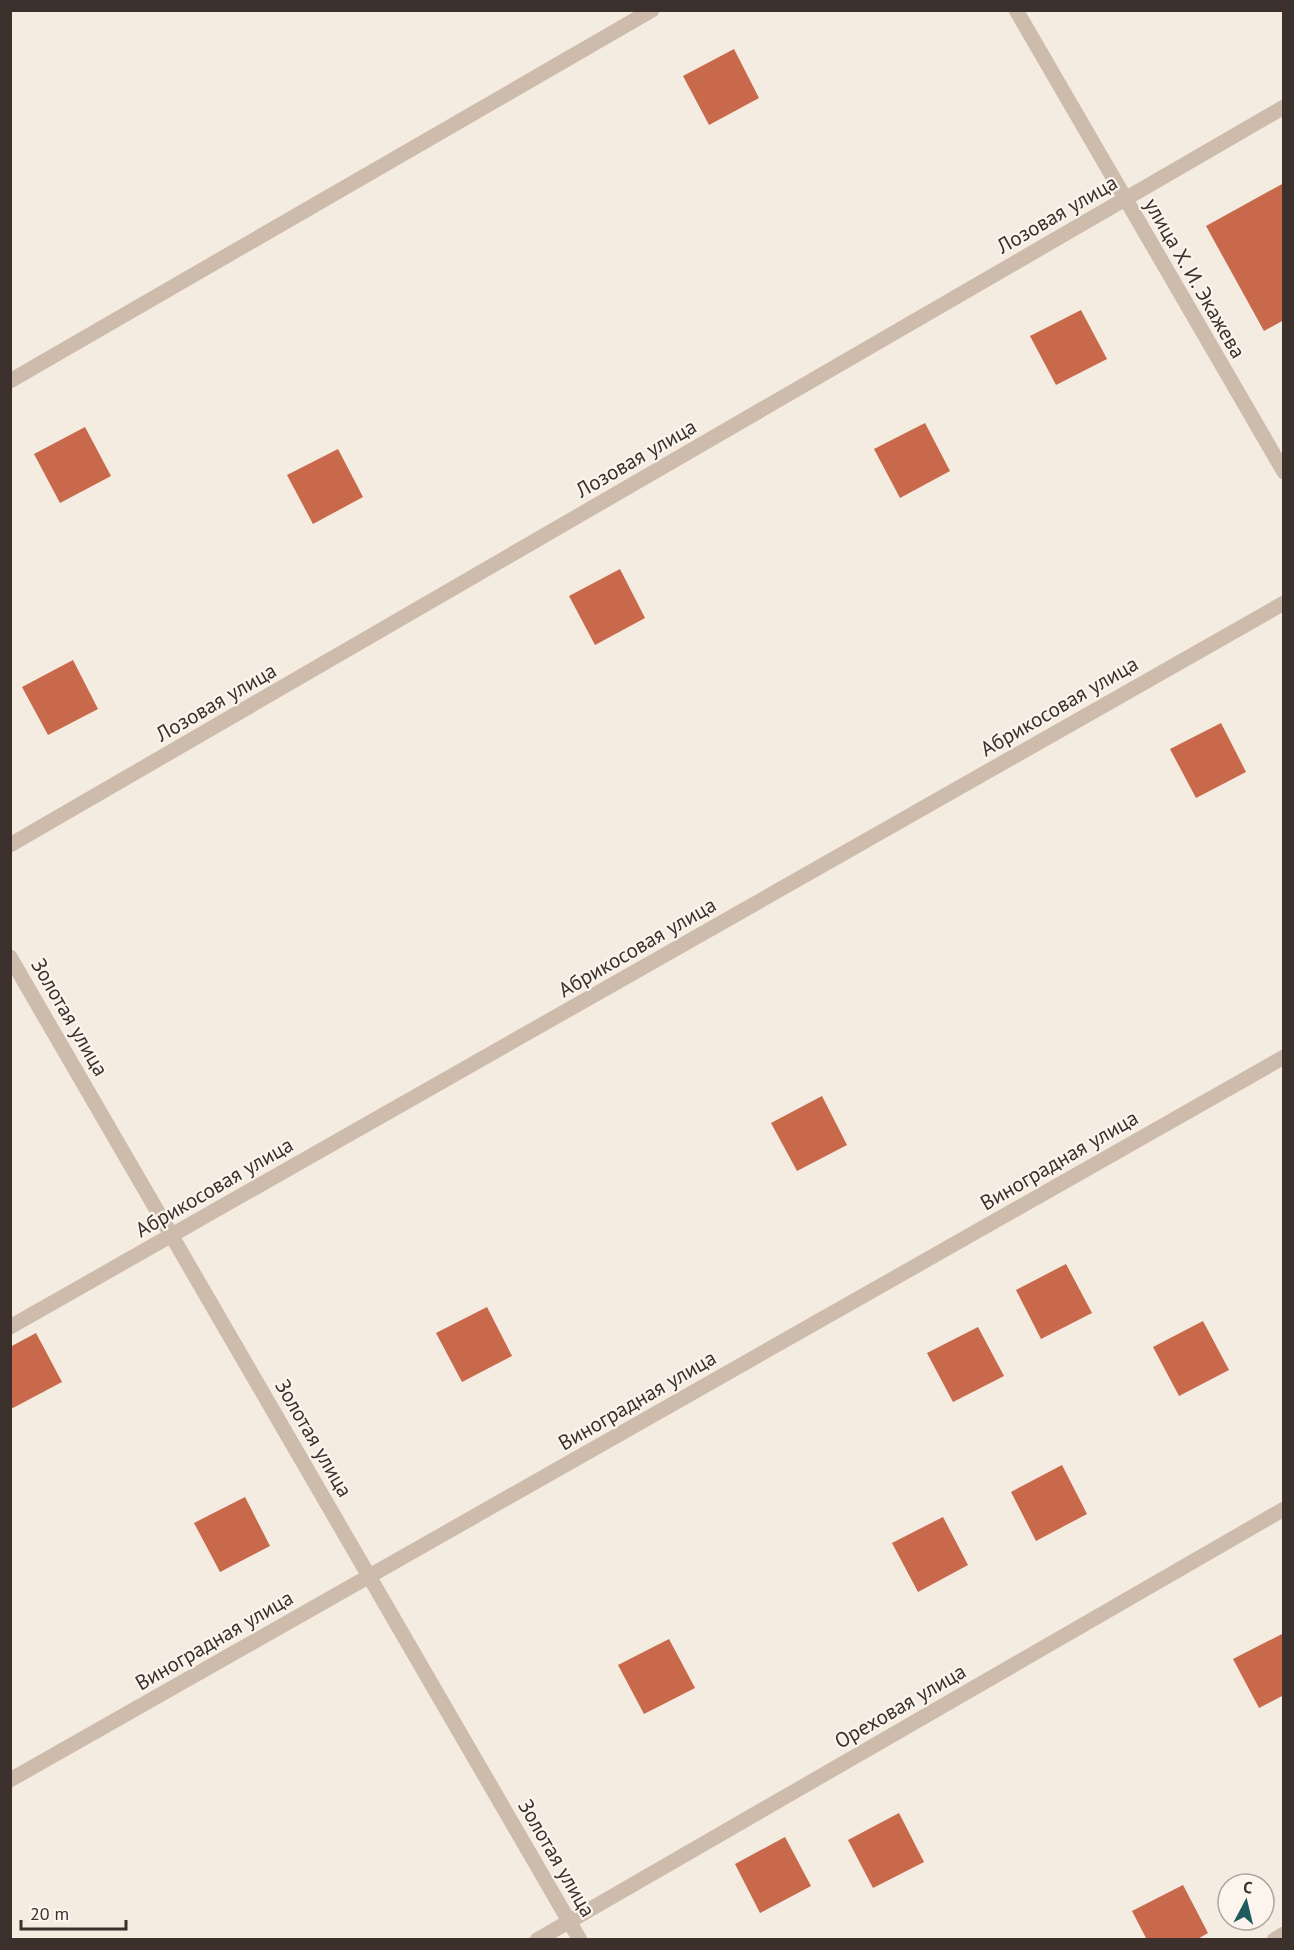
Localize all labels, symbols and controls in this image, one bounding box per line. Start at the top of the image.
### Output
street label: Лозовая улица [991,169,1122,260]
street label: улица Х. И. Экажева [1138,193,1252,363]
street label: Лозовая улица [570,413,701,504]
street label: Абрикосовая улица [975,650,1143,762]
street label: Лозовая улица [150,657,281,748]
street label: Абрикосовая улица [553,891,721,1003]
street label: Золотая улица [25,953,115,1081]
street label: Виноградная улица [975,1104,1143,1216]
street label: Абрикосовая улица [130,1131,298,1243]
street label: Виноградная улица [553,1344,721,1456]
street label: Золотая улица [269,1374,359,1502]
street label: Виноградная улица [130,1584,298,1696]
street label: Ореховая улица [829,1657,971,1755]
street label: Золотая улица [512,1794,602,1922]
north arrow [1216,1872,1276,1932]
text: С [1242,1877,1254,1898]
scale bar [21,1893,126,1931]
text: 20 m [30,1902,69,1925]

